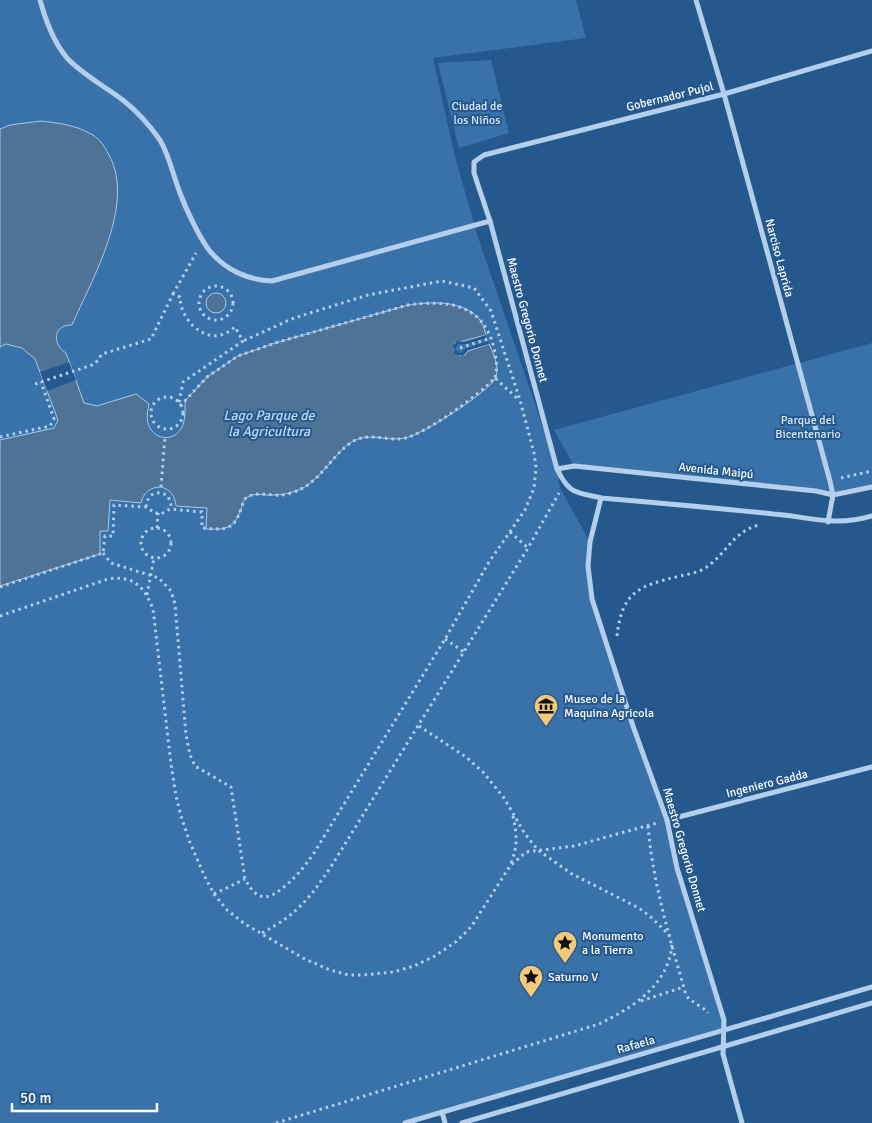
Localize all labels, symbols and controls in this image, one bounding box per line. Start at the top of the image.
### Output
street label: Gobernador Pujol [625,79,716,115]
park label: Ciudad de los Niños [452,99,502,128]
street label: Narciso Laprida [761,217,797,299]
street label: Maestro Gregorio Donnet [503,256,551,384]
water label: Lago Parque de la Agricultura [223,407,316,440]
park label: Parque del Bicentenario [775,413,841,442]
street label: Avenida Maipú [678,460,754,482]
place label: Museo de la Maquina Agricola [564,692,654,721]
museum icon: Museo de la Maquina Agricola [533,693,559,727]
street label: Ingeniero Gadda [725,767,809,801]
street label: Maestro Gregorio Donnet [659,786,709,914]
place label: Monumento a la Tierra [582,929,644,958]
place icon: Monumento a la Tierra [552,930,578,964]
place icon: Saturno V [518,964,544,998]
place label: Saturno V [548,970,598,985]
street label: Rafaela [615,1032,657,1058]
scale bar [12,1080,158,1112]
text: 50 m [20,1089,51,1107]

